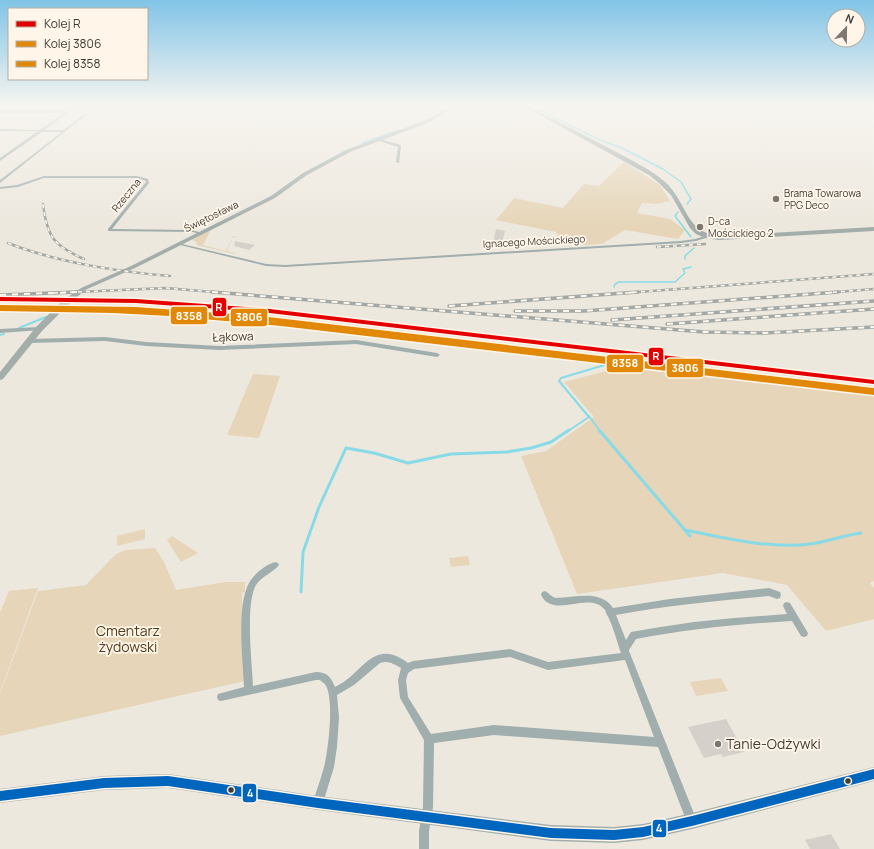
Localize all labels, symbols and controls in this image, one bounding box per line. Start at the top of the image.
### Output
legend [8,8,148,80]
north arrow [826,8,866,48]
text: N [843,10,856,27]
text: Kolej R [44,15,81,32]
text: Kolej 3806 [44,35,101,52]
text: Kolej 8358 [44,55,100,72]
street label: Rzeczna [108,175,144,215]
place label: Brama Towarowa PPG Deco [784,186,861,212]
marker: Brama Towarowa PPG Deco [771,194,781,204]
street label: Świętosława [182,197,240,235]
place label: D-ca Mościckiego 2 [708,214,774,240]
marker: D-ca Mościckiego 2 [695,222,705,232]
street label: Ignacego Mościckiego [482,231,586,251]
line badge: R [212,297,227,317]
text: R [215,299,223,314]
line badge: 8358 [170,306,208,325]
text: 8358 [176,308,202,323]
line badge: 3806 [230,308,268,327]
text: 3806 [235,309,263,324]
street label: Łąkowa [212,327,254,346]
line badge: R [648,347,664,366]
text: R [652,348,660,363]
line badge: 8358 [606,354,644,373]
text: 8358 [612,355,638,370]
line badge: 3806 [666,358,704,378]
text: 3806 [671,360,699,375]
park label: Cmentarz żydowski [96,621,160,656]
place label: Tanie-Odżywki [726,734,821,753]
marker: Tanie-Odżywki [713,739,723,749]
unlabelled marker [843,776,853,786]
line badge: 4 [242,783,257,803]
unlabelled marker [226,785,236,795]
text: 4 [247,785,254,800]
line badge: 4 [652,819,667,838]
text: 4 [656,820,663,835]

